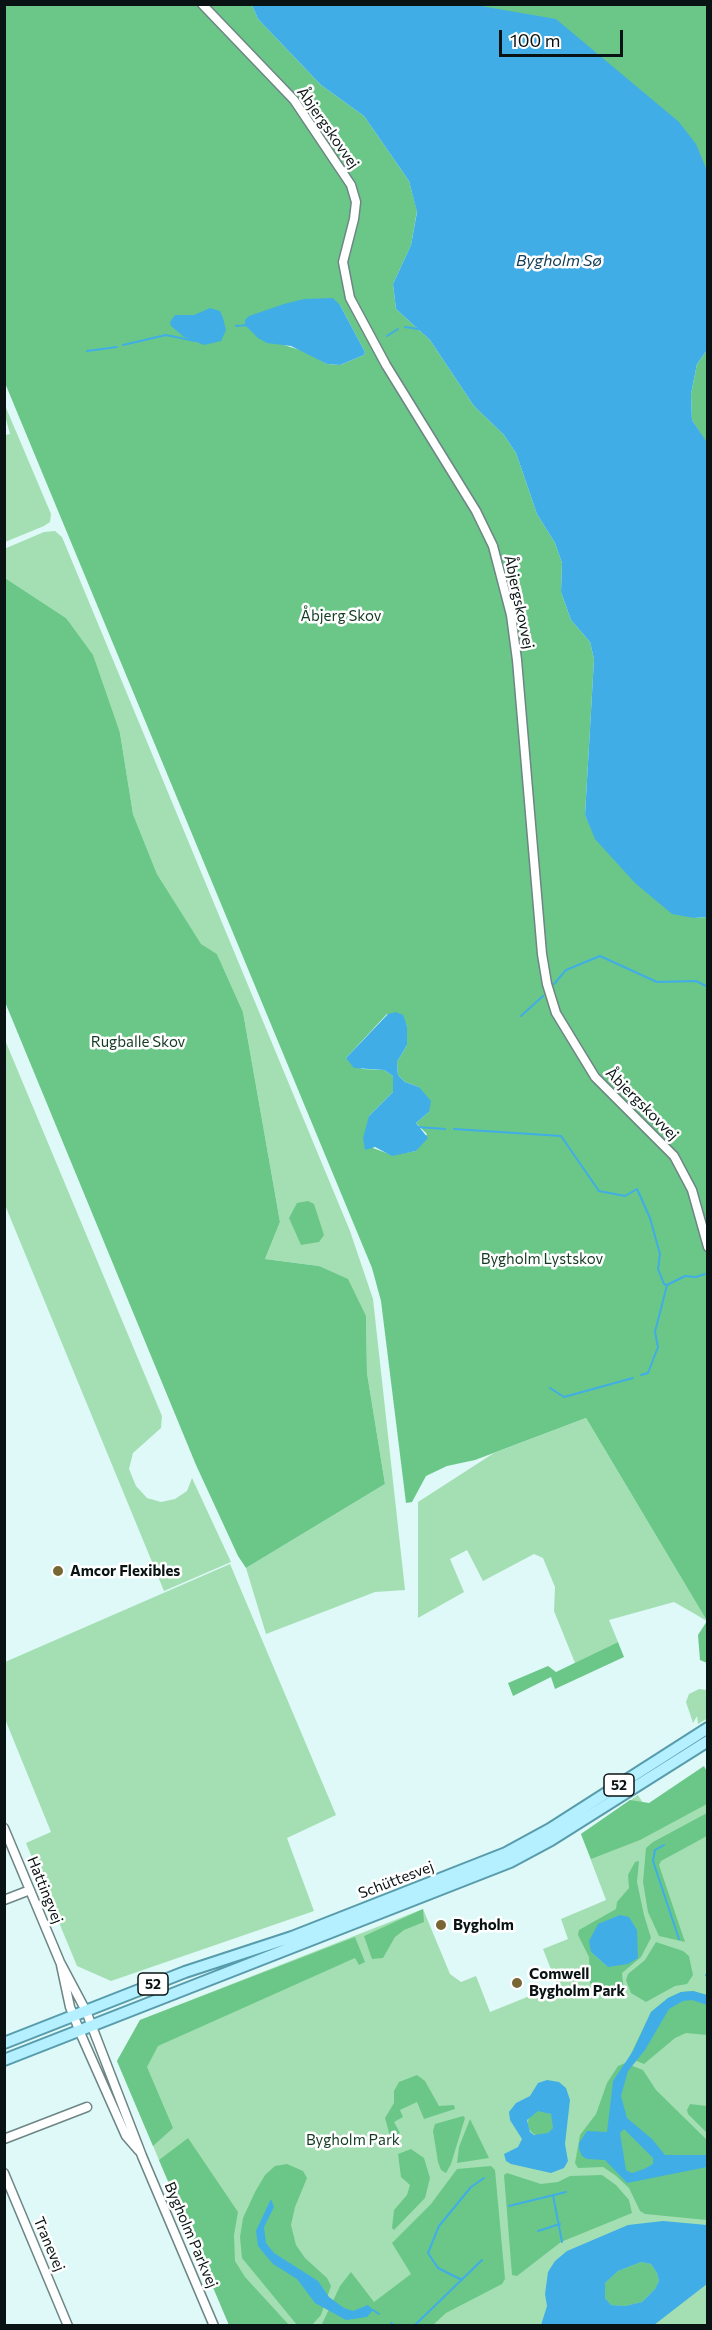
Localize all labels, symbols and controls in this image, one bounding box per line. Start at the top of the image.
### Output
scale bar [502,18,626,56]
text: 100 m [510,29,560,51]
street label: Åbjergskovvej [293,84,363,172]
water label: Bygholm Sø [516,251,602,271]
street label: Åbjergskovvej [500,554,538,650]
park label: Åbjerg Skov [301,607,381,625]
park label: Rugballe Skov [91,1033,185,1051]
street label: Åbjergskovvej [602,1064,682,1144]
park label: Bygholm Lystskov [481,1250,603,1268]
place label: Amcor Flexibles [70,1562,180,1580]
marker: Amcor Flexibles [51,1564,65,1578]
road number: 52 [604,1774,634,1796]
street label: Hattingvej [23,1854,67,1926]
street label: Schüttesvej [356,1857,436,1903]
place label: Bygholm [453,1916,514,1934]
marker: Bygholm [434,1918,448,1932]
place label: Comwell Bygholm Park [529,1965,625,2000]
road number: 52 [138,1973,168,1995]
marker: Comwell Bygholm Park [510,1976,524,1990]
park label: Bygholm Park [306,2131,400,2149]
street label: Bygholm Parkvej [161,2179,221,2291]
street label: Tranevej [29,2214,69,2274]

